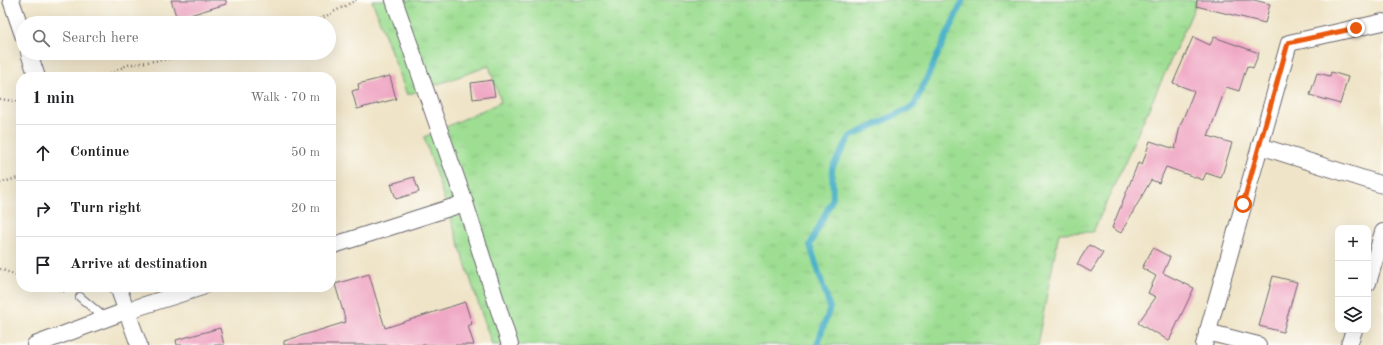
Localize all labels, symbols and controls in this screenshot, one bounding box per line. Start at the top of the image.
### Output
search box [16,16,336,60]
route end [1347,19,1365,37]
icon: search [30,27,52,49]
text: Search here [62,31,139,46]
text: 1 min [32,90,75,107]
text: Walk · 70 m [251,91,320,104]
icon: ahead [32,142,54,164]
text: Continue [70,145,129,160]
text: 50 m [291,146,320,159]
route start [1234,195,1252,213]
icon: right [32,198,54,220]
text: Turn right [70,201,141,216]
text: 20 m [291,202,320,215]
map controls [1335,225,1371,333]
button: + [1335,225,1371,261]
icon: arrive [32,254,54,276]
text: Arrive at destination [70,257,208,272]
button: − [1335,261,1371,297]
button: layers [1335,297,1371,333]

